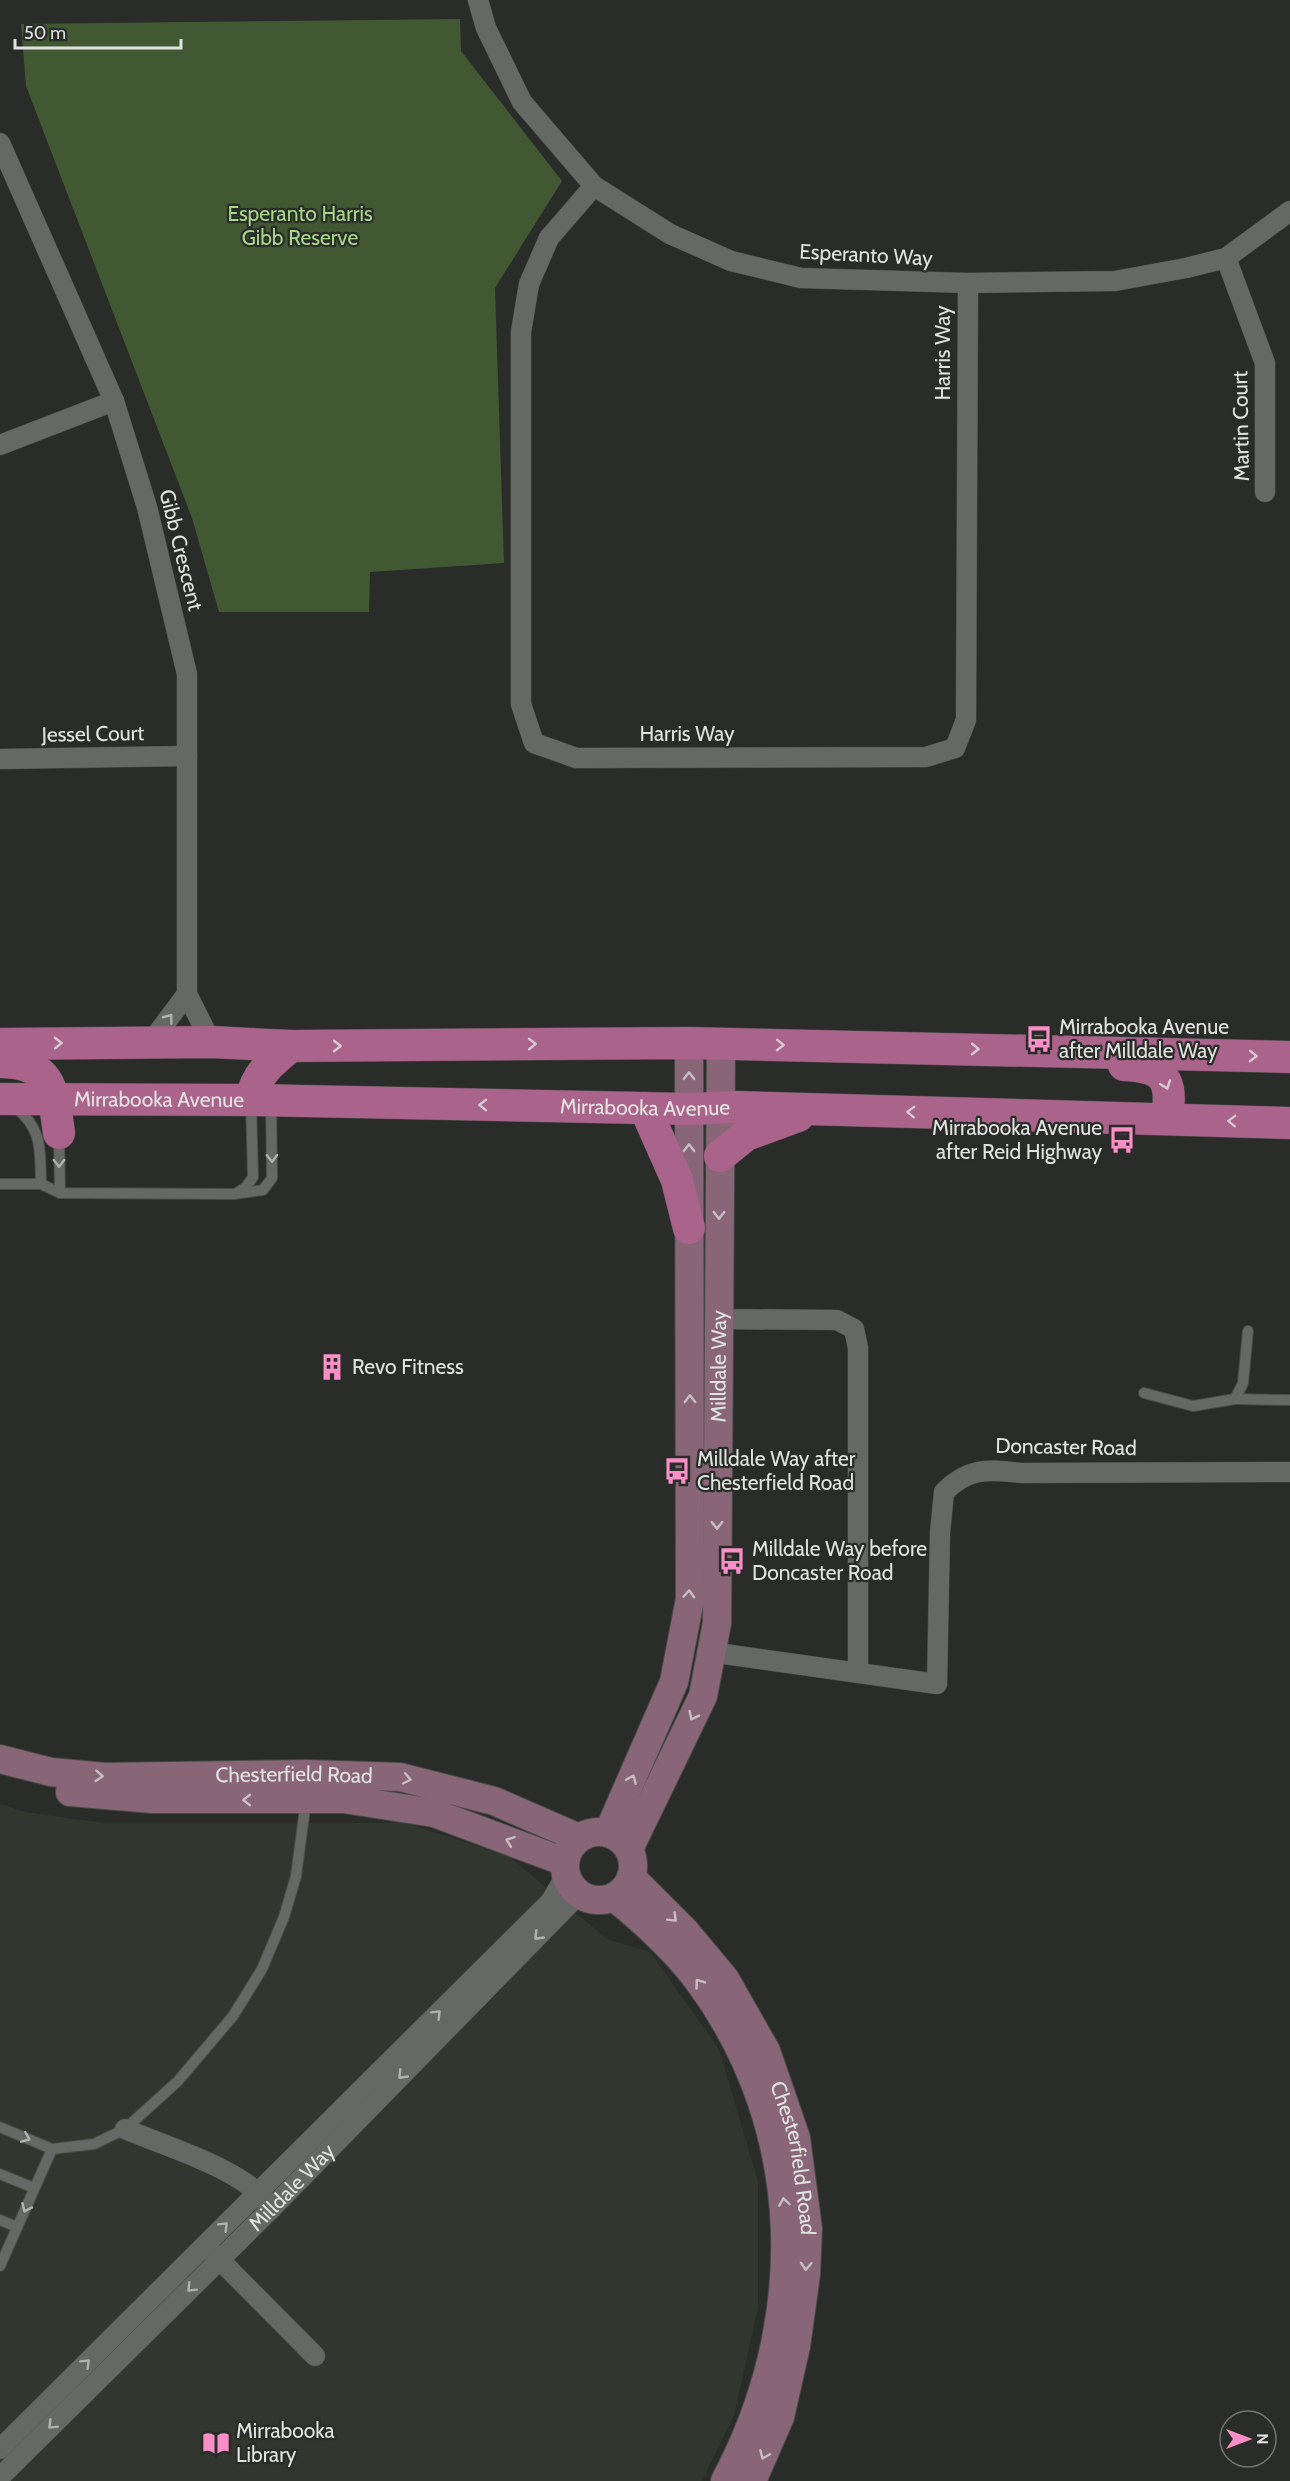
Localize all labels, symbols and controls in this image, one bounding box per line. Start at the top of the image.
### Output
scale bar [15,12,182,50]
text: 50 m [24,22,66,44]
park label: Esperanto Harris Gibb Reserve [227,201,373,250]
street label: Esperanto Way [799,239,934,270]
street label: Harris Way [930,305,955,401]
street label: Martin Court [1227,371,1254,481]
street label: Gibb Crescent [154,487,209,613]
street label: Jessel Court [41,720,144,747]
street label: Harris Way [639,721,735,746]
one-way arrow [162,1014,173,1025]
place label: Mirrabooka Avenue after Milldale Way [1059,1014,1229,1063]
bus stop icon: Mirrabooka Avenue after Milldale Way [1024,1024,1054,1054]
one-way arrow [54,1037,63,1049]
one-way arrow [528,1038,537,1050]
one-way arrow [775,1039,784,1052]
one-way arrow [333,1040,342,1052]
one-way arrow [970,1043,979,1056]
one-way arrow [1249,1050,1258,1062]
one-way arrow [683,1071,695,1080]
one-way arrow [1158,1079,1171,1090]
street label: Mirrabooka Avenue [74,1086,244,1112]
street label: Mirrabooka Avenue [560,1093,731,1121]
one-way arrow [479,1098,488,1111]
one-way arrow [906,1106,915,1118]
place label: Mirrabooka Avenue after Reid Highway [932,1115,1102,1164]
one-way arrow [1227,1115,1236,1127]
bus stop icon: Mirrabooka Avenue after Reid Highway [1107,1125,1137,1155]
one-way arrow [683,1144,695,1153]
one-way arrow [266,1154,278,1163]
one-way arrow [53,1159,66,1168]
one-way arrow [713,1210,725,1219]
street label: Milldale Way [705,1310,731,1423]
building icon: Revo Fitness [317,1352,347,1382]
place label: Revo Fitness [352,1354,464,1379]
one-way arrow [684,1395,696,1404]
street label: Doncaster Road [995,1433,1137,1460]
place label: Milldale Way after Chesterfield Road [697,1446,856,1495]
bus stop icon: Milldale Way after Chesterfield Road [662,1456,692,1486]
one-way arrow [711,1520,723,1529]
place label: Milldale Way before Doncaster Road [752,1536,927,1585]
bus stop icon: Milldale Way before Doncaster Road [717,1546,747,1576]
one-way arrow [683,1590,696,1599]
one-way arrow [689,1710,701,1721]
street label: Chesterfield Road [215,1761,373,1788]
one-way arrow [94,1769,103,1782]
one-way arrow [402,1772,412,1785]
one-way arrow [625,1774,637,1785]
one-way arrow [243,1794,252,1807]
one-way arrow [505,1836,516,1849]
one-way arrow [665,1911,676,1922]
one-way arrow [535,1928,546,1939]
one-way arrow [696,1979,707,1990]
one-way arrow [430,2010,440,2021]
one-way arrow [398,2069,409,2079]
street label: Chesterfield Road [765,2078,821,2236]
one-way arrow [20,2131,31,2143]
street label: Milldale Way [243,2138,340,2236]
one-way arrow [778,2197,790,2206]
one-way arrow [21,2201,33,2212]
one-way arrow [217,2222,228,2232]
one-way arrow [800,2261,813,2270]
one-way arrow [187,2281,198,2292]
one-way arrow [79,2360,90,2370]
north arrow [1218,2409,1278,2469]
one-way arrow [49,2418,60,2429]
place label: Mirrabooka Library [236,2418,335,2467]
library icon: Mirrabooka Library [201,2428,231,2458]
text: N [1253,2433,1272,2445]
one-way arrow [759,2449,771,2460]

